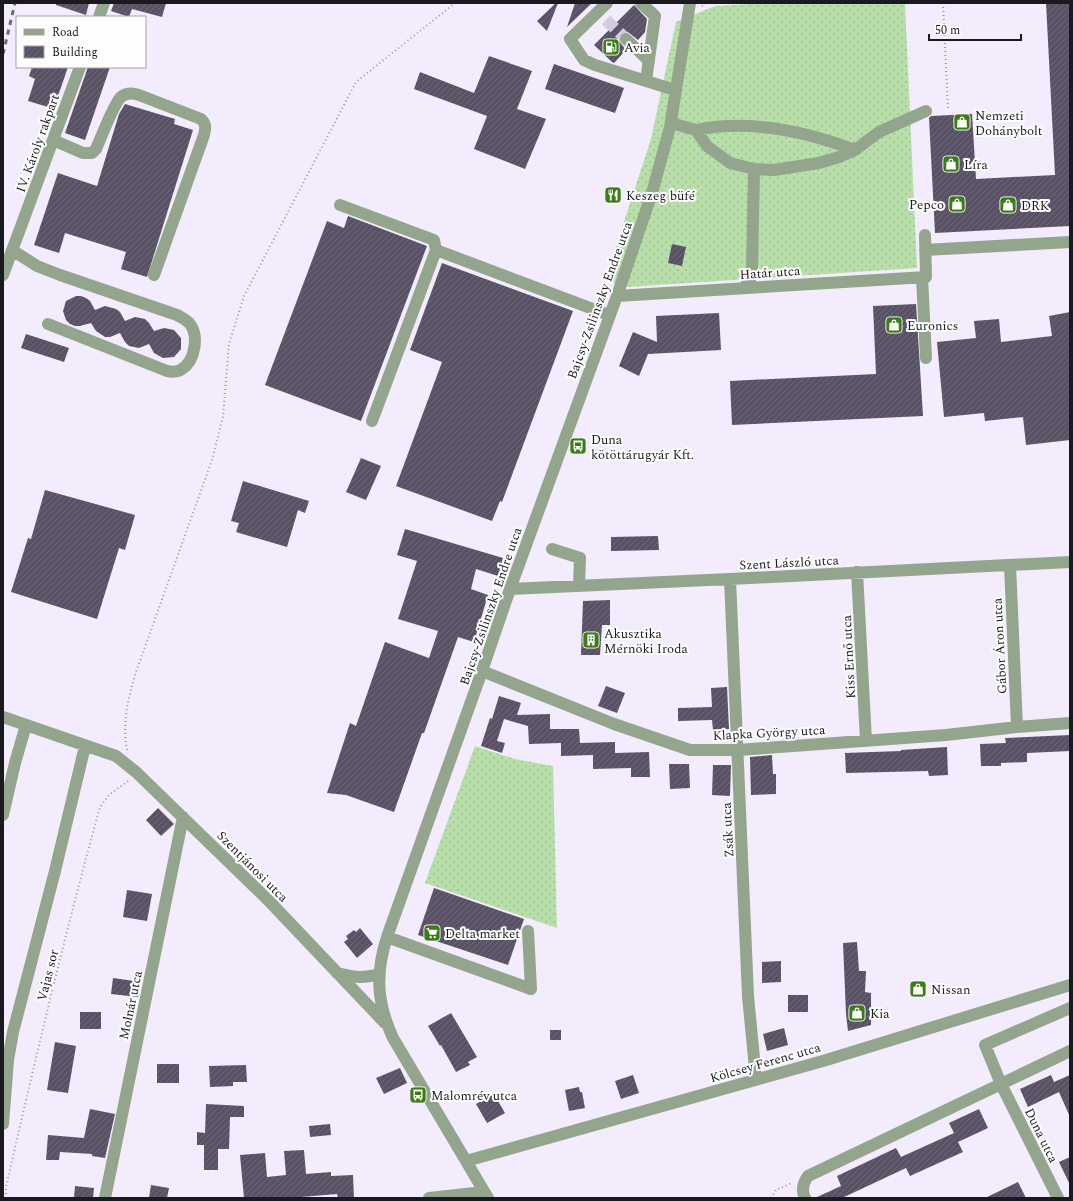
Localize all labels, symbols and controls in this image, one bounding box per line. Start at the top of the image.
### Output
legend [16,16,146,68]
scale bar [929,16,1021,42]
text: 50 m [935,21,960,40]
text: Road [52,23,79,42]
fuel station icon: Avia [601,37,621,57]
place label: Avia [624,38,651,58]
text: Building [52,43,98,62]
street label: IV. Károly rakpart [11,91,65,195]
place label: Nemzeti Dohánybolt [975,106,1043,141]
shop icon: Nemzeti Dohánybolt [952,112,972,132]
shop icon: Líra [941,154,961,174]
place label: Líra [964,155,989,175]
restaurant icon: Keszeg büfé [603,185,623,205]
place label: Keszeg büfé [626,186,695,206]
shop icon: Pepco [947,194,967,214]
place label: Pepco [909,195,944,215]
shop icon: DRK [998,195,1018,215]
place label: DRK [1021,196,1050,216]
street label: Bajcsy-Zsilinszky Endre utca [562,218,638,382]
street label: Határ utca [739,261,802,285]
shop icon: Euronics [884,315,904,335]
place label: Euronics [907,316,958,336]
place label: Duna kötöttárugyár Kft. [591,430,694,465]
bus stop icon: Duna kötöttárugyár Kft. [568,436,588,456]
street label: Bajcsy-Zsilinszky Endre utca [454,524,528,688]
street label: Szent László utca [739,550,840,576]
street label: Gábor Áron utca [987,597,1013,695]
street label: Kiss Ernő utca [837,614,861,699]
place label: Akusztika Mérnöki Iroda [604,624,688,659]
building icon: Akusztika Mérnöki Iroda [581,630,601,650]
street label: Klapka György utca [712,720,827,746]
street label: Zsák utca [717,801,739,858]
street label: Szentjánosi utca [212,826,293,907]
supermarket icon: Delta market [422,923,442,943]
place label: Delta market [445,924,520,944]
street label: Vajas sor [32,947,64,1003]
street label: Molnár utca [114,968,148,1042]
shop icon: Nissan [908,979,928,999]
place label: Nissan [931,980,971,1000]
shop icon: Kia [847,1003,867,1023]
place label: Kia [870,1004,890,1024]
street label: Kölcsey Ferenc utca [708,1037,824,1088]
bus stop icon: Malomrév utca [408,1085,428,1105]
place label: Malomrév utca [431,1086,518,1106]
street label: Duna utca [1019,1105,1063,1167]

